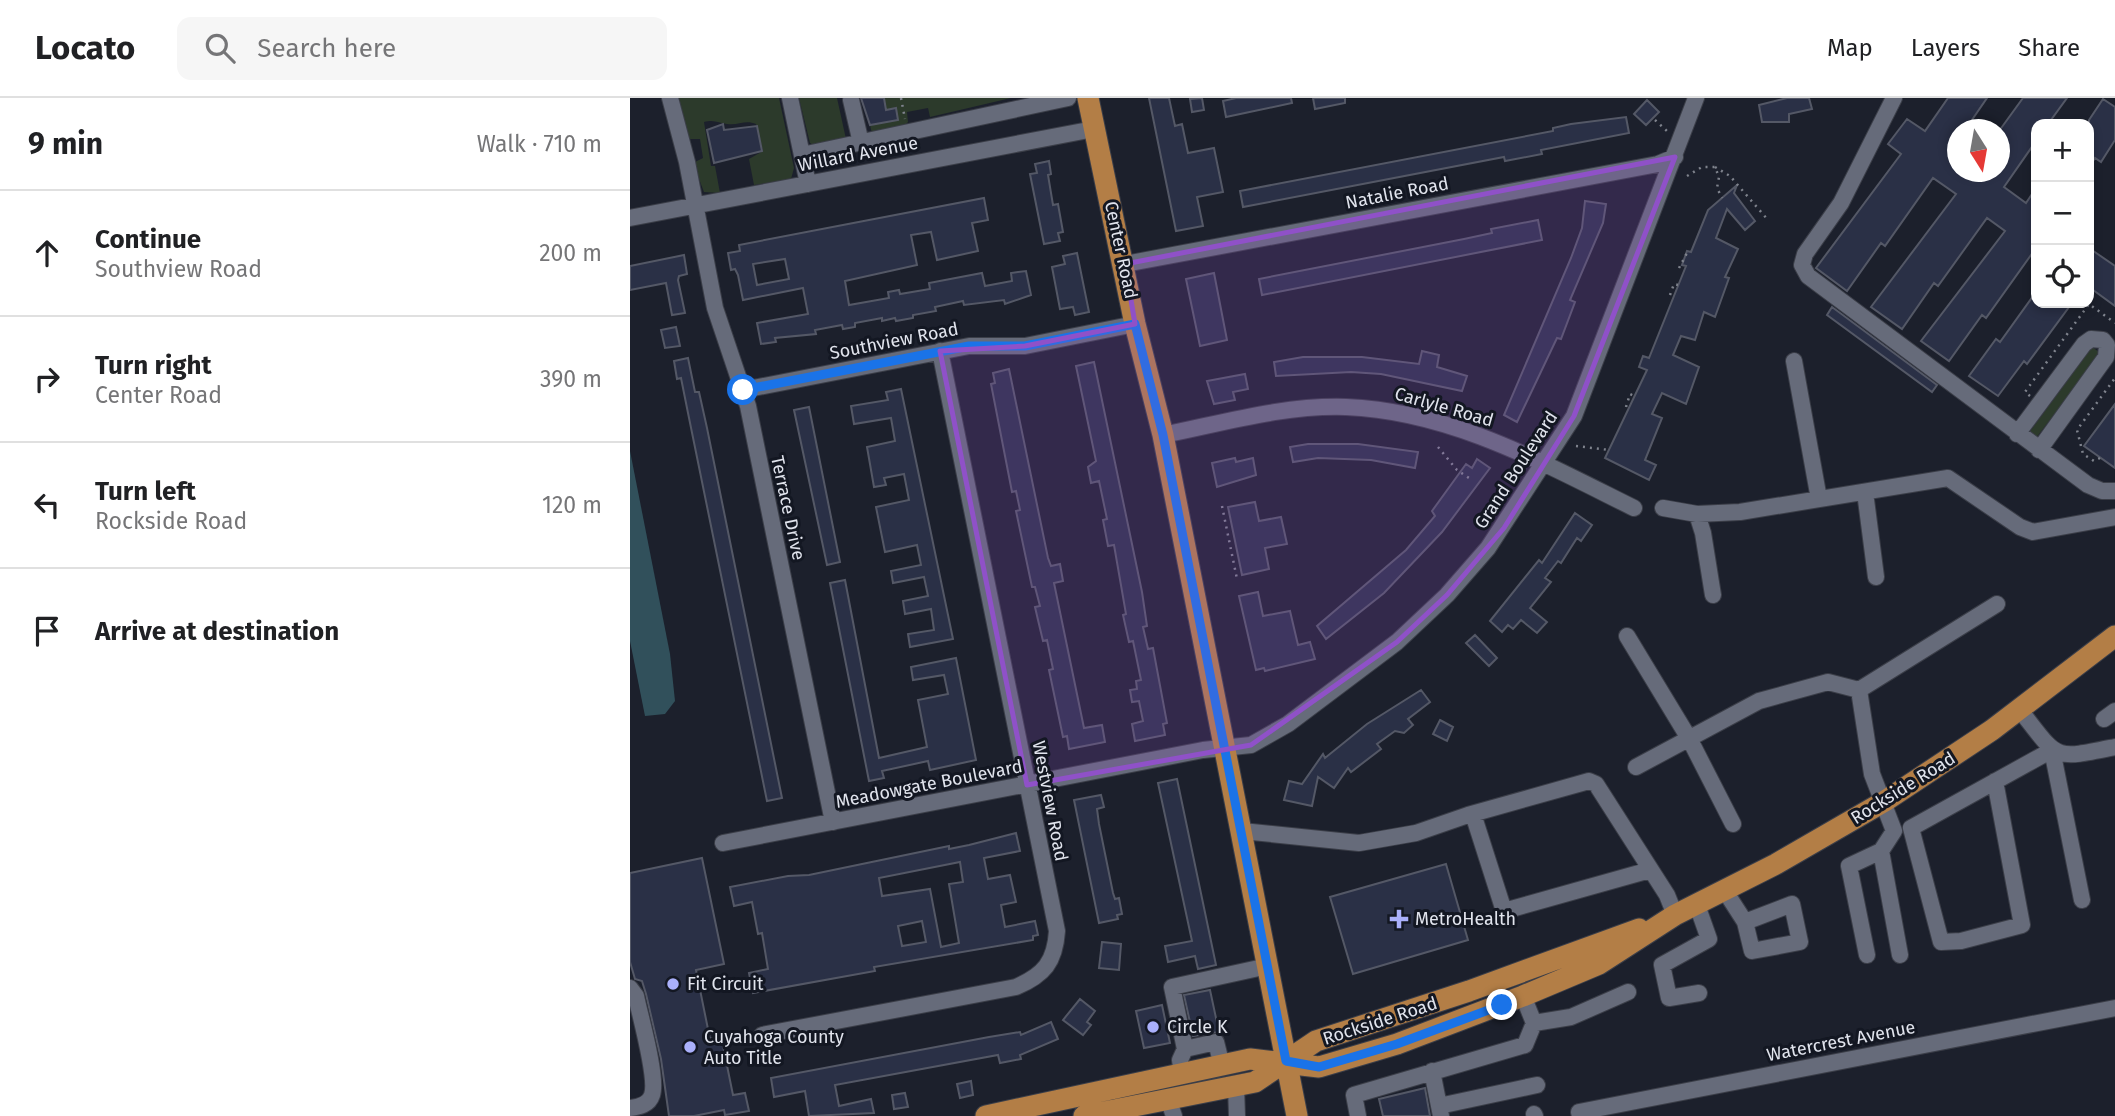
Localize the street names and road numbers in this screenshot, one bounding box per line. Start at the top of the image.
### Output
street label: Willard Avenue [796,132,920,176]
street label: Natalie Road [1344,172,1450,214]
street label: Center Road [1100,199,1142,301]
street label: Southview Road [828,318,960,364]
street label: Carlyle Road [1392,382,1496,432]
street label: Grand Boulevard [1470,407,1562,533]
street label: Terrace Drive [766,454,810,562]
street label: Westview Road [1028,739,1072,863]
street label: Rockside Road [1847,747,1959,829]
street label: Meadowgate Boulevard [834,755,1024,813]
street label: Rockside Road [1320,992,1440,1050]
street label: Watercrest Avenue [1765,1016,1917,1066]

